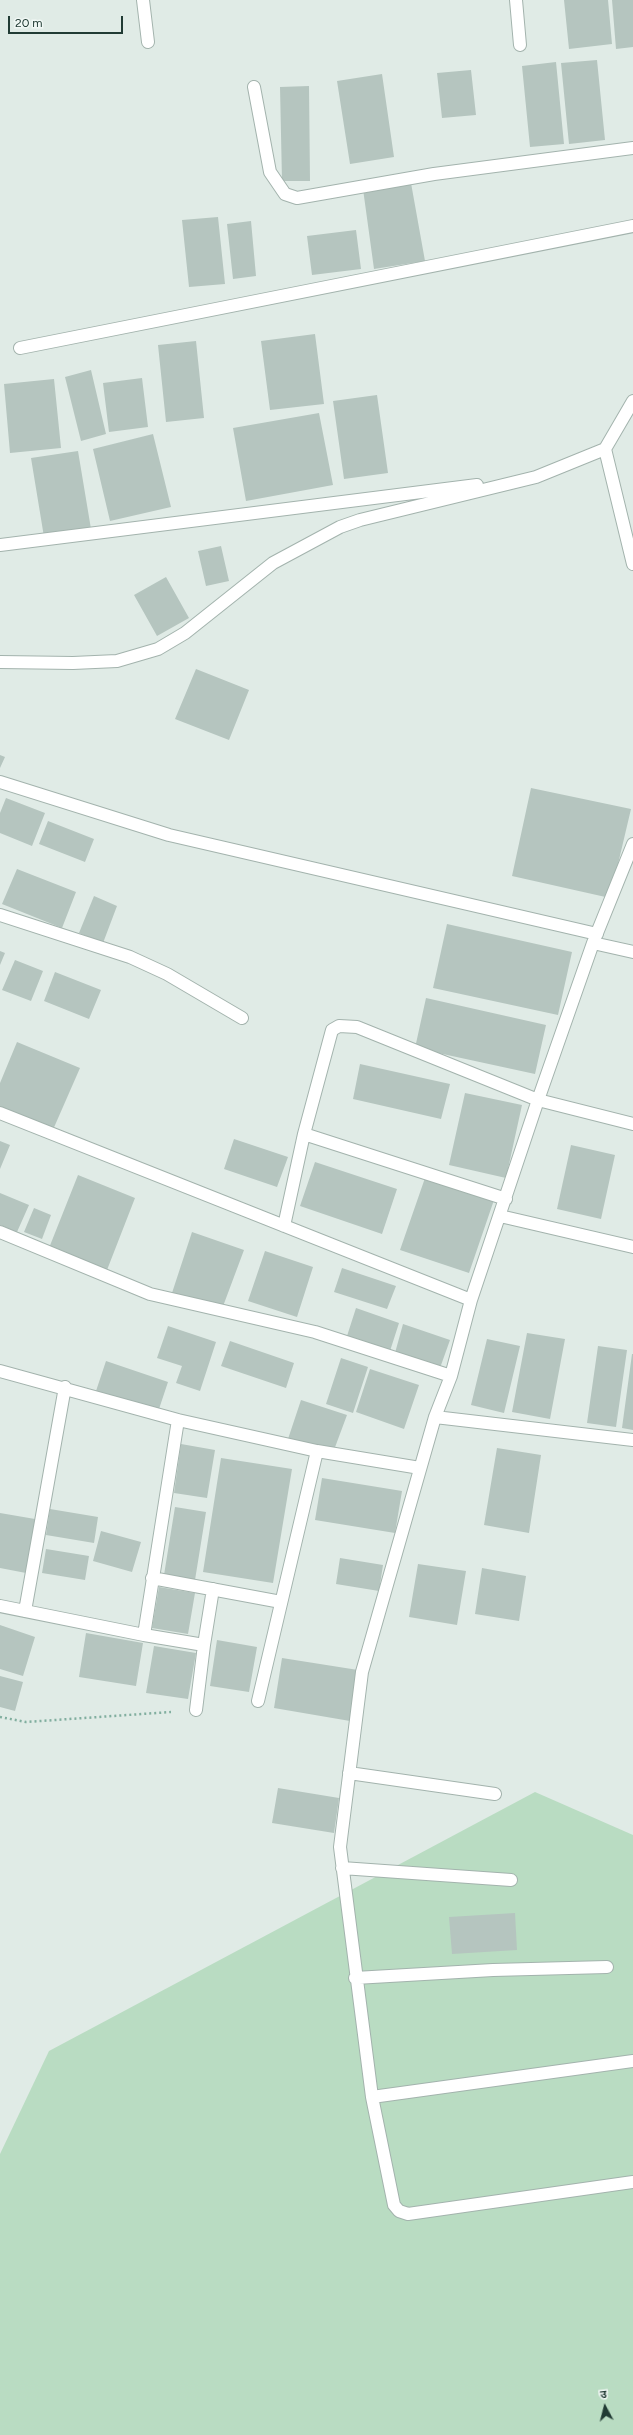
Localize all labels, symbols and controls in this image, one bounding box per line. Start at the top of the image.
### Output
scale bar [10,8,125,34]
text: 20 m [15,16,43,30]
north arrow [585,2387,625,2427]
text: उ [599,2388,607,2401]

